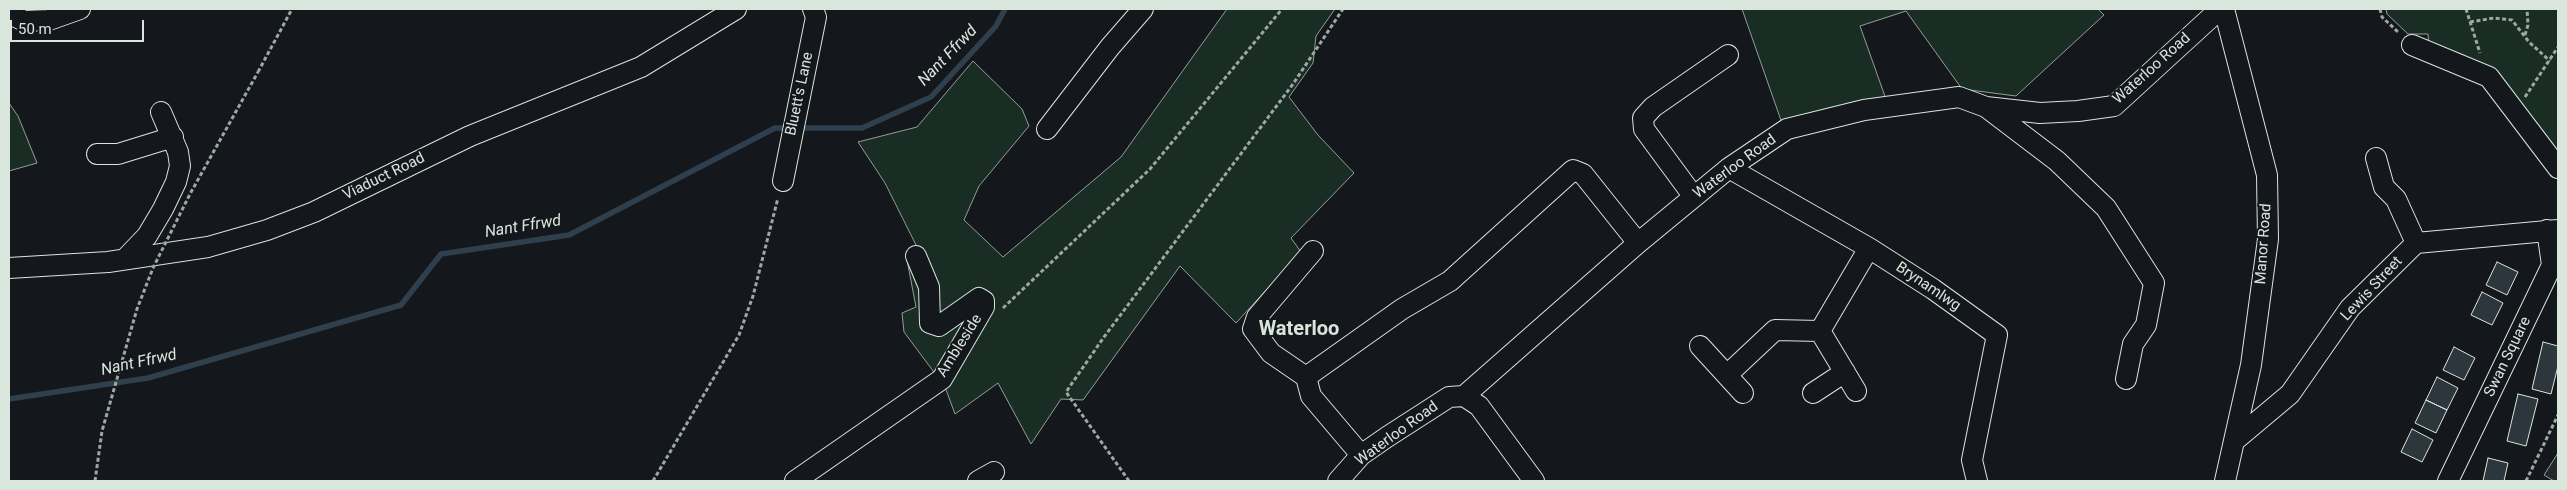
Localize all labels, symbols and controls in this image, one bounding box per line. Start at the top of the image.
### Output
scale bar [12,10,146,42]
text: 50 m [18,20,52,38]
water label: Nant Ffrwd [914,22,982,90]
street label: Waterloo Road [2110,30,2194,108]
street label: Bluett's Lane [782,51,818,137]
street label: Waterloo Road [1690,131,1780,203]
street label: Viaduct Road [340,149,428,205]
street label: Manor Road [2252,203,2276,285]
water label: Nant Ffrwd [484,212,562,242]
street label: Lewis Street [2337,253,2407,325]
street label: Brynamlwg [1892,259,1964,315]
street label: Ambleside [934,311,986,381]
street label: Swan Square [2481,314,2535,400]
district label: Waterloo [1259,318,1339,342]
water label: Nant Ffrwd [99,346,179,380]
street label: Waterloo Road [1352,398,1442,470]

